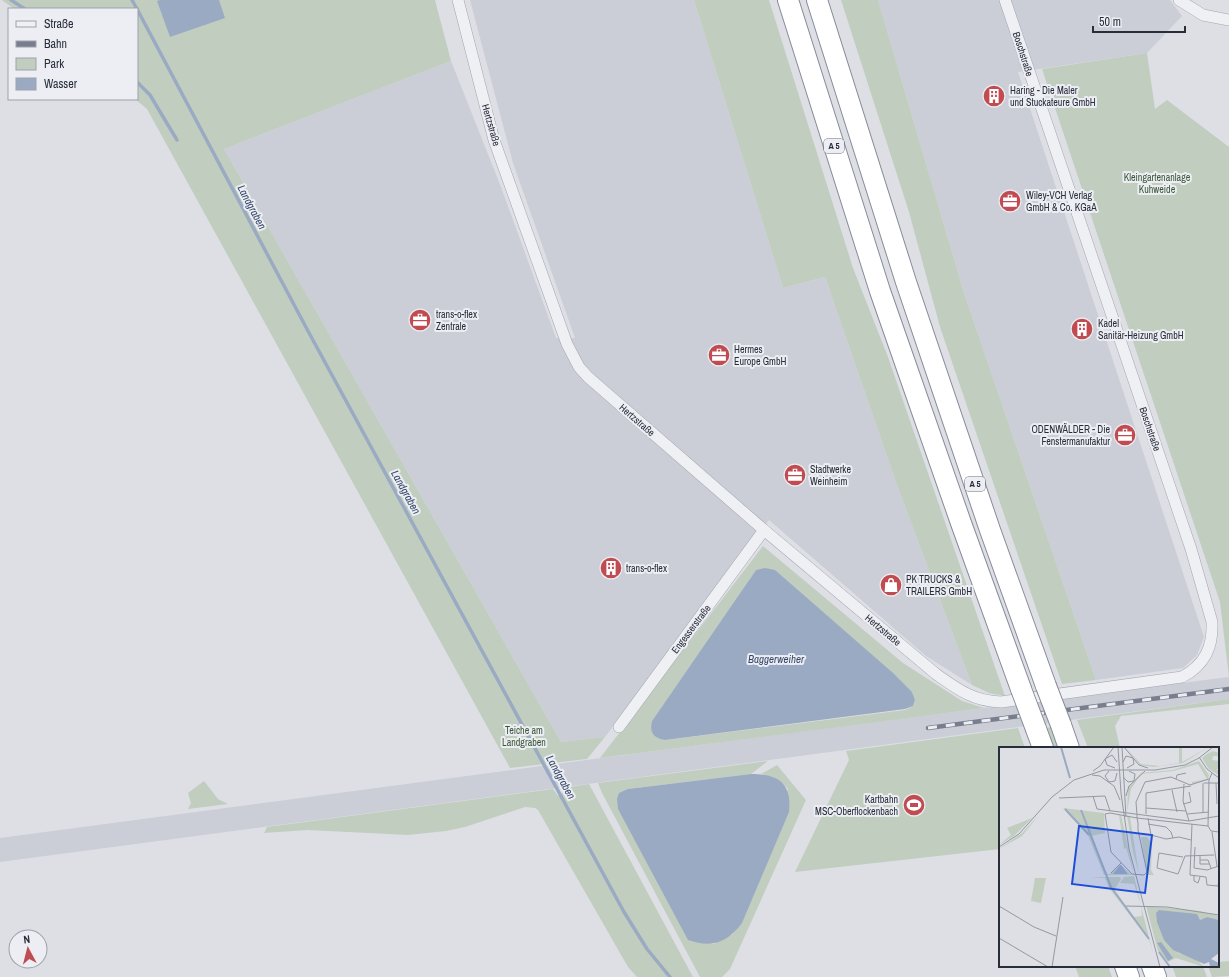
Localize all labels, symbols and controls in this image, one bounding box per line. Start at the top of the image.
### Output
legend [8,8,138,100]
scale bar [1093,8,1185,34]
text: 50 m [1099,14,1121,30]
text: Straße [44,16,74,32]
street label: Boschstraße [1010,30,1036,78]
text: Bahn [44,36,67,52]
text: Park [44,56,64,72]
text: Wasser [44,76,78,92]
building icon: Haring - Die Maler und Stuckateure GmbH [981,83,1007,109]
place label: Haring - Die Maler und Stuckateure GmbH [1010,84,1096,109]
street label: Hertzstraße [479,103,503,148]
road number: A 5 [824,139,844,153]
park label: Kleingartenanlage Kuhweide [1124,171,1191,196]
water label: Landgraben [235,182,269,232]
office icon: Wiley-VCH Verlag GmbH & Co. KGaA [997,188,1023,214]
place label: Wiley-VCH Verlag GmbH & Co. KGaA [1026,189,1097,214]
office icon: trans-o-flex Zentrale [407,307,433,333]
place label: trans-o-flex Zentrale [436,308,478,333]
building icon: Kadel Sanitär-Heizung GmbH [1069,316,1095,342]
place label: Kadel Sanitär-Heizung GmbH [1098,317,1184,342]
office icon: Hermes Europe GmbH [706,342,732,368]
place label: Hermes Europe GmbH [734,343,786,368]
street label: Hertzstraße [617,401,658,439]
street label: Boschstraße [1136,405,1164,453]
office icon: ODENWÄLDER - Die Fenstermanufaktur [1112,422,1138,448]
place label: ODENWÄLDER - Die Fenstermanufaktur [1031,423,1110,448]
office icon: Stadtwerke Weinheim [782,462,808,488]
place label: Stadtwerke Weinheim [810,463,851,488]
water label: Landgraben [388,468,424,516]
road number: A 5 [965,477,985,491]
building icon: trans-o-flex [598,555,624,581]
place label: trans-o-flex [626,562,668,575]
shop icon: PK TRUCKS & TRAILERS GmbH [878,572,904,598]
place label: PK TRUCKS & TRAILERS GmbH [906,573,972,598]
street label: Engesserstraße [668,602,714,656]
street label: Hertzstraße [862,611,904,649]
water label: Baggerweiher [748,652,805,666]
park label: Teiche am Landgraben [502,724,546,749]
inset map [999,747,1219,967]
water label: Landgraben [543,753,579,801]
sports icon: Kartbahn MSC-Oberflockenbach [901,792,927,818]
place label: Kartbahn MSC-Oberflockenbach [815,793,898,818]
north arrow [8,929,48,969]
text: N [23,932,31,946]

